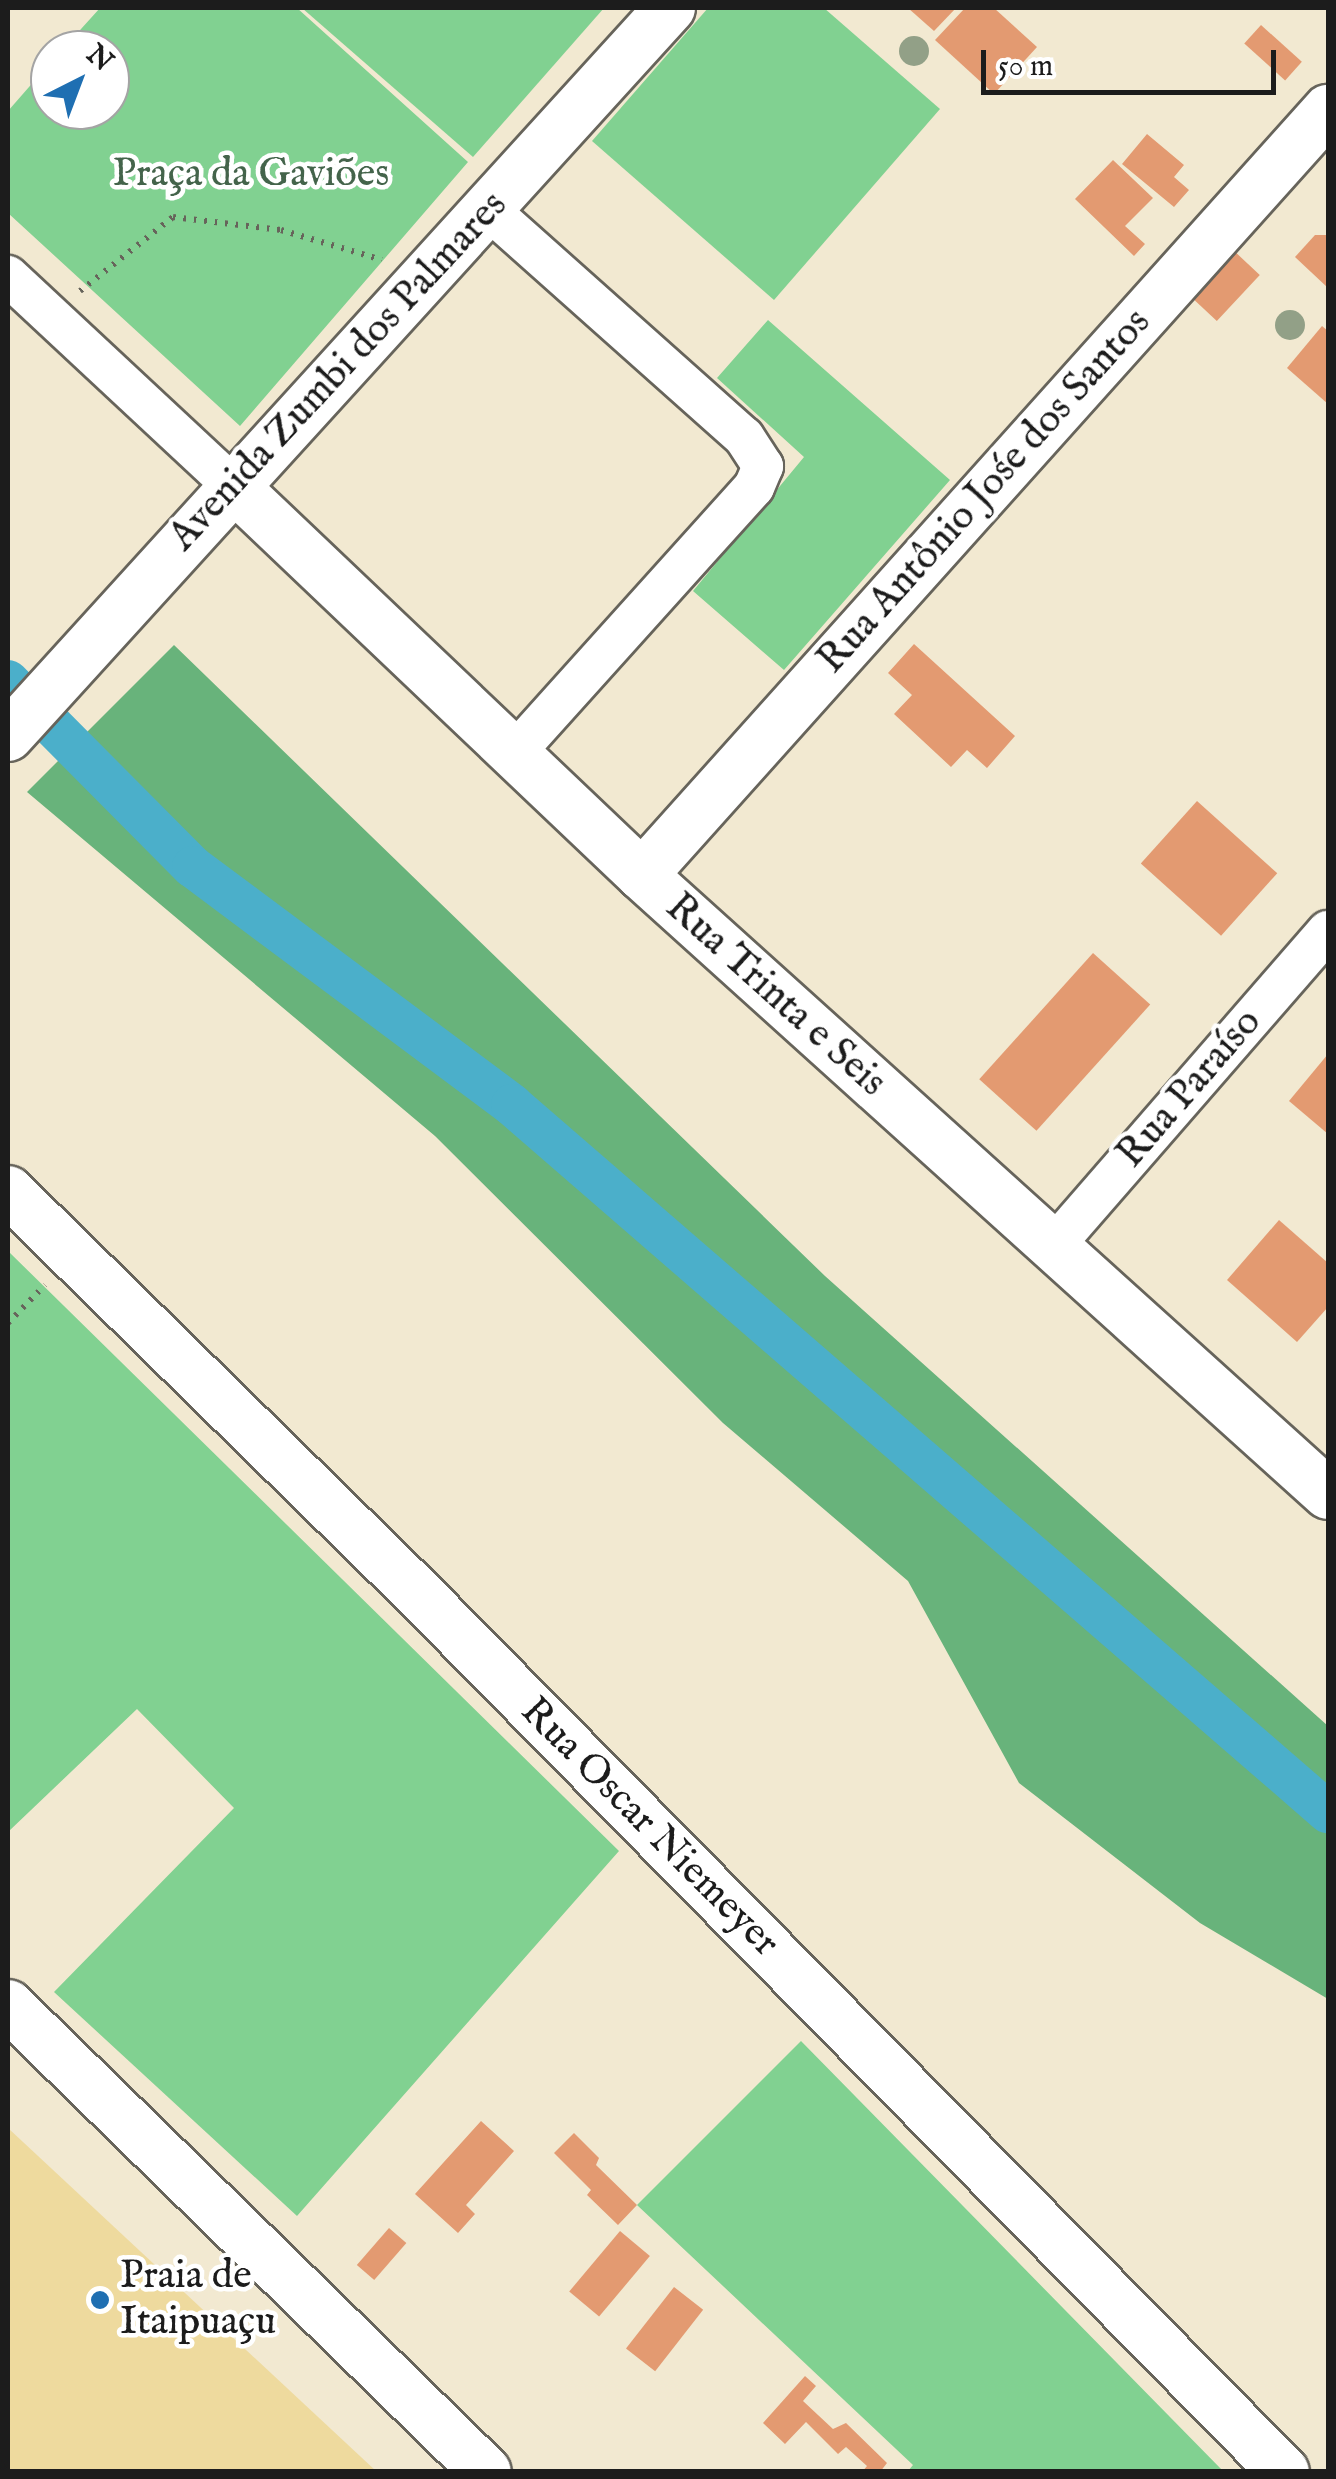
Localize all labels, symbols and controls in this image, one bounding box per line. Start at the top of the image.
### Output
north arrow [30,30,130,130]
scale bar [986,30,1281,92]
text: N [78,38,120,80]
text: 50 m [998,48,1053,86]
park label: Praça da Gaviões [113,151,389,199]
street label: Avenida Zumbi dos Palmares [160,182,518,562]
street label: Rua Antônio Jośe dos Santos [809,300,1161,684]
street label: Rua Trinta e Seis [655,884,895,1108]
street label: Rua Paraíso [1108,1000,1272,1178]
street label: Rua Oscar Niemeyer [510,1689,788,1967]
place label: Praia de Itaipuaçu [120,2253,276,2347]
marker: Praia de Itaipuaçu [89,2289,111,2311]

